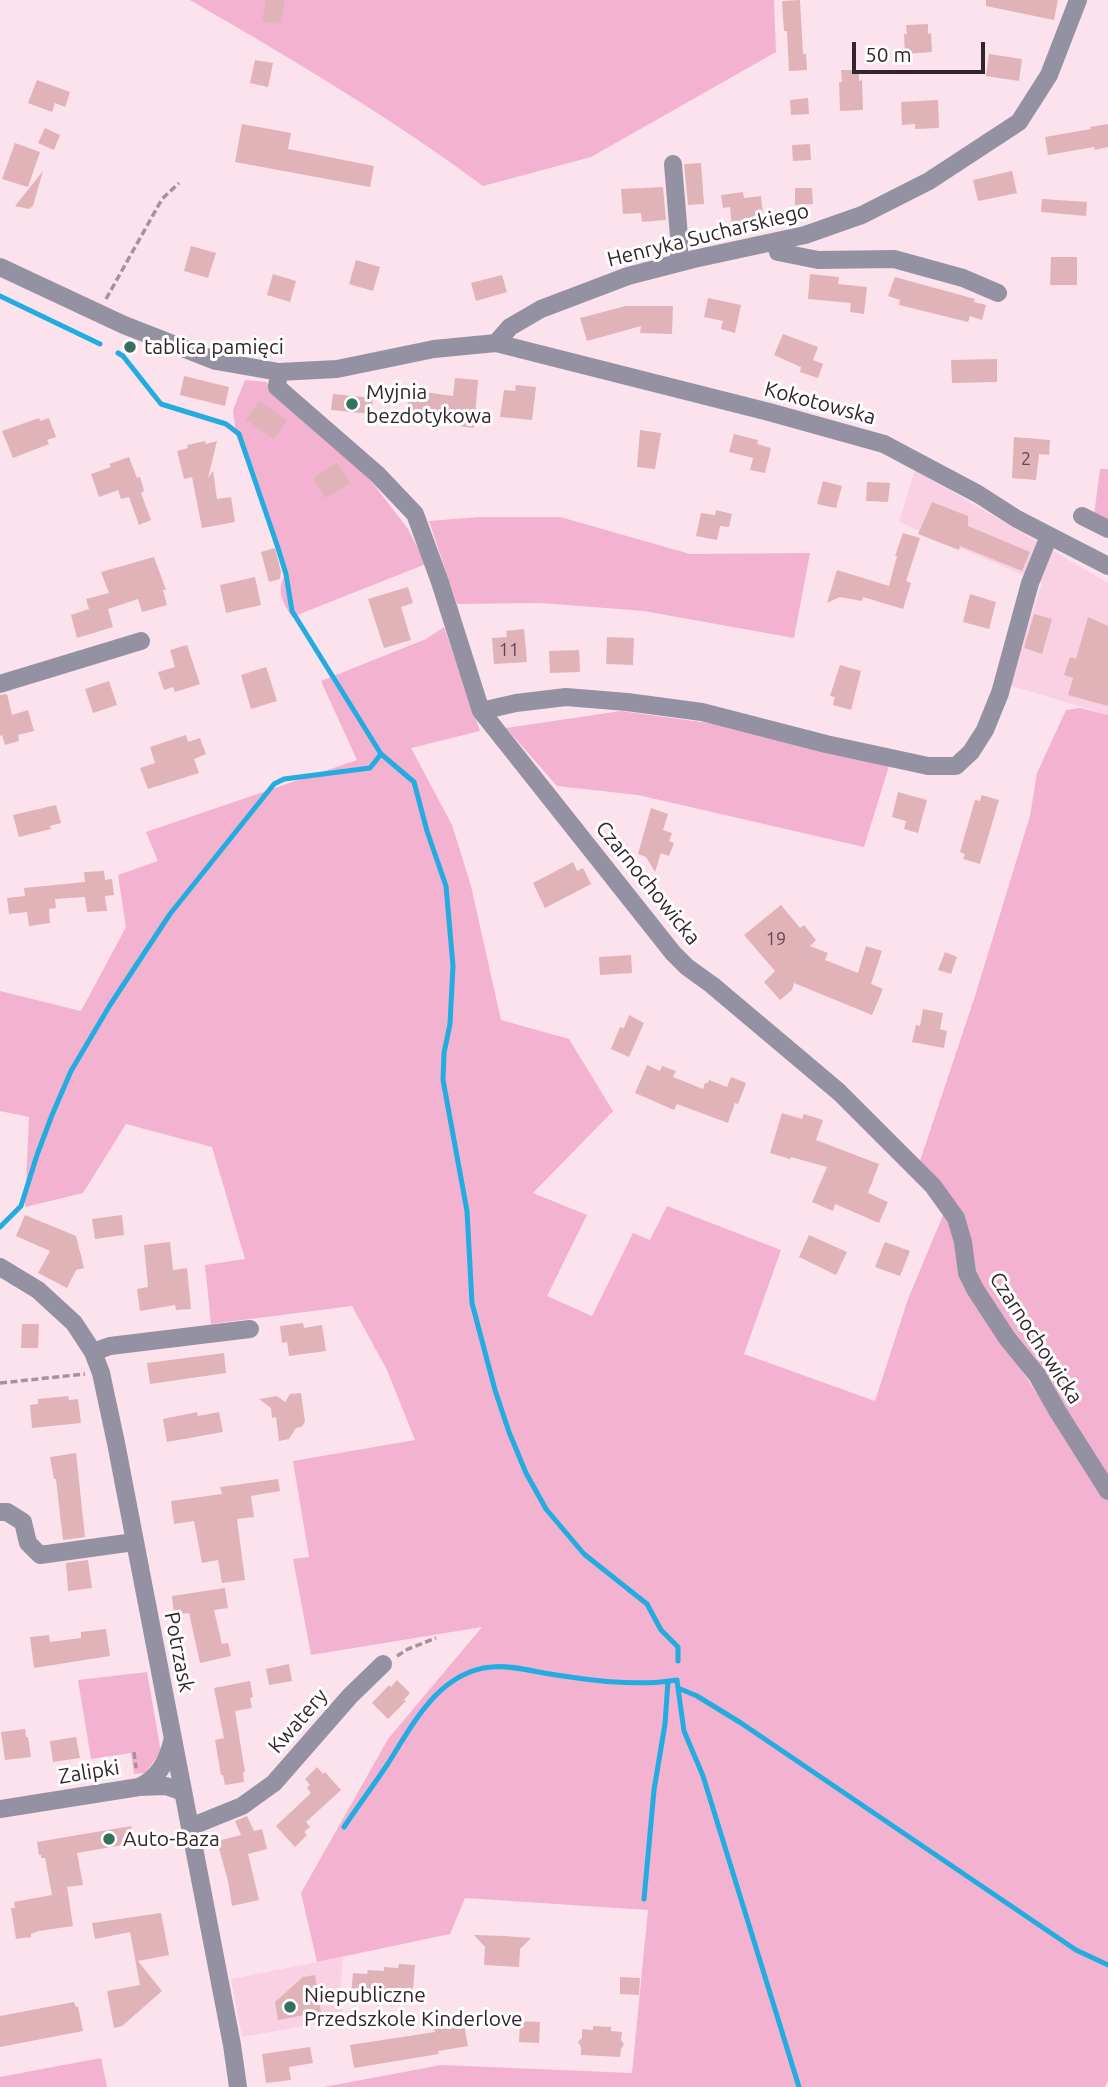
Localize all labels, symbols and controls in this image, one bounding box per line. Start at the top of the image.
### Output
scale bar [856,28,989,72]
text: 50 m [865,42,912,66]
street label: Henryka Sucharskiego [604,198,812,272]
place label: tablica pamięci [144,334,284,360]
marker: tablica pamięci [122,339,138,355]
street label: Kokotowska [761,376,879,430]
place label: Myjnia bezdotykowa [366,379,492,429]
marker: Myjnia bezdotykowa [344,396,360,412]
house number: 2 [1021,448,1031,470]
house number: 11 [499,639,519,661]
street label: Czarnochowicka [590,816,706,950]
house number: 19 [766,928,786,950]
street label: Czarnochowicka [984,1267,1088,1409]
street label: Potrzask [159,1610,199,1694]
street label: Kwatery [263,1684,333,1758]
street label: Zalipki [57,1755,121,1789]
place label: Auto-Baza [123,1826,220,1852]
marker: Auto-Baza [101,1831,117,1847]
place label: Niepubliczne Przedszkole Kinderlove [304,1982,523,2032]
marker: Niepubliczne Przedszkole Kinderlove [282,1999,298,2015]

